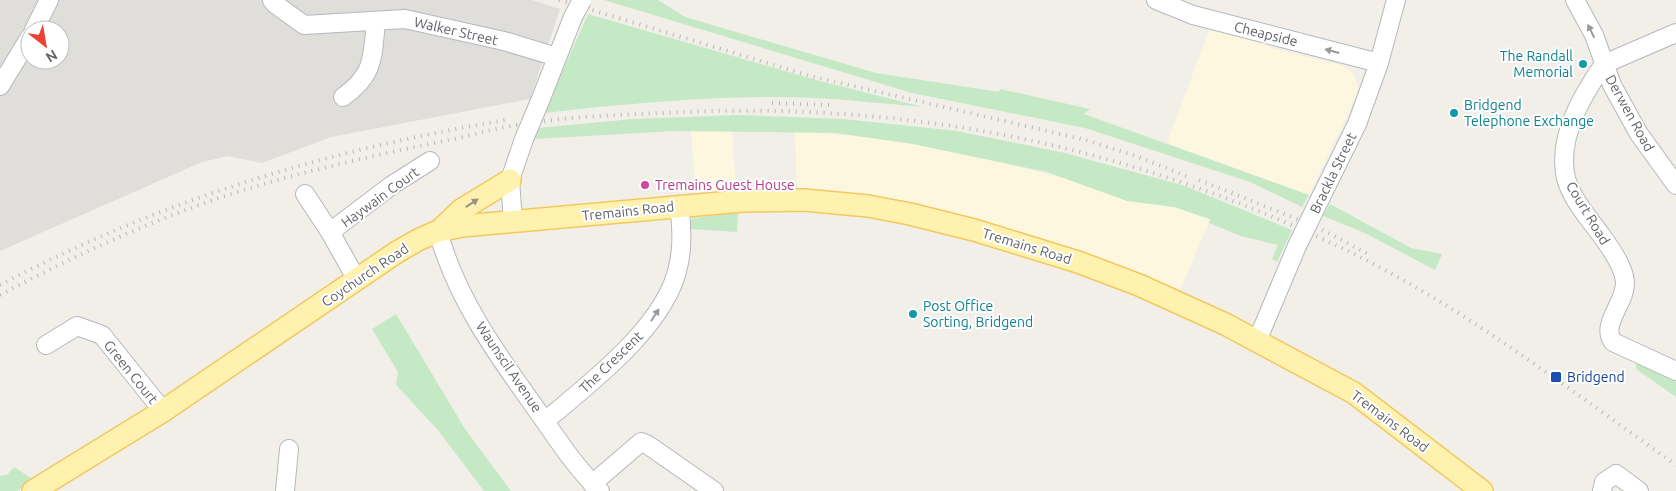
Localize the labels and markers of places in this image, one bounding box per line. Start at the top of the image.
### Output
place label: The Randall Memorial [1500,48,1573,80]
marker: The Randall Memorial [1577,58,1589,70]
place label: Bridgend Telephone Exchange [1464,97,1594,129]
marker: Bridgend Telephone Exchange [1448,107,1460,119]
place label: Tremains Guest House [655,177,795,193]
marker: Tremains Guest House [639,179,651,191]
place label: Post Office Sorting, Bridgend [923,298,1033,330]
marker: Post Office Sorting, Bridgend [907,308,919,320]
place label: Bridgend [1567,369,1625,385]
marker: Bridgend [1549,370,1563,384]

